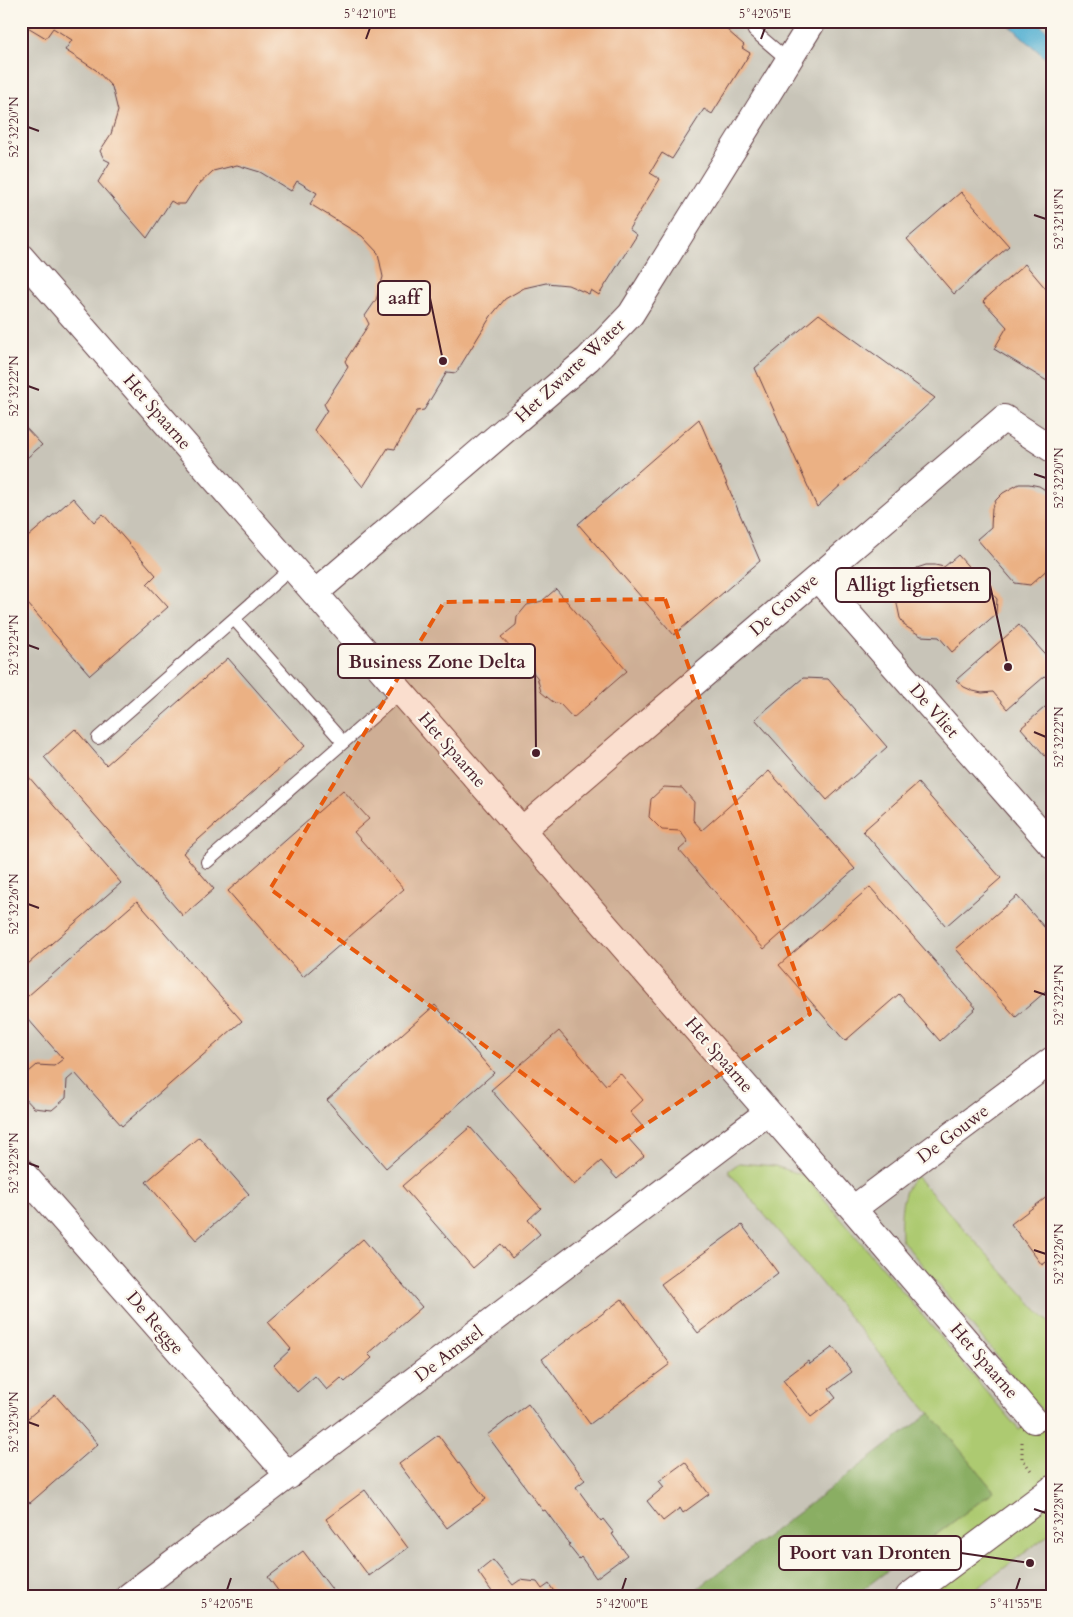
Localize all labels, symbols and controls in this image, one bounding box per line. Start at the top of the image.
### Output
text: 5°42'10"E [344,6,396,22]
text: 5°42'05"E [739,6,791,22]
text: 52°32'20"N [6,96,22,157]
text: 52°32'18"N [1051,188,1067,249]
callout: aaff [378,281,430,315]
text: aaff [388,285,423,311]
street label: Het Zwarte Water [509,313,631,429]
text: 52°32'22"N [6,355,22,416]
street label: Het Spaarne [117,369,197,455]
text: 52°32'20"N [1051,447,1067,508]
street label: De Gouwe [744,568,824,642]
callout: Alligt ligfietsen [836,568,990,602]
text: Alligt ligfietsen [846,572,981,598]
text: 52°32'24"N [6,614,22,675]
callout: Business Zone Delta [338,644,535,678]
text: Business Zone Delta [348,649,526,675]
street label: De Vliet [903,679,965,744]
text: 52°32'22"N [1051,706,1067,767]
street label: Het Spaarne [412,707,492,793]
text: 52°32'26"N [6,873,22,934]
text: 52°32'24"N [1051,964,1067,1025]
street label: Het Spaarne [679,1012,759,1098]
street label: De Gouwe [912,1099,994,1169]
text: 52°32'28"N [6,1132,22,1193]
text: 52°32'26"N [1051,1223,1067,1284]
street label: De Regge [120,1286,190,1360]
street label: Het Spaarne [944,1318,1024,1404]
street label: De Amstel [409,1320,489,1388]
text: 52°32'30"N [6,1391,22,1452]
text: 52°32'28"N [1051,1482,1067,1543]
callout: Poort van Dronten [779,1536,961,1570]
text: Poort van Dronten [789,1540,952,1566]
text: 5°42'05"E [201,1596,253,1612]
text: 5°42'00"E [596,1596,648,1612]
text: 5°41'55"E [990,1596,1042,1612]

